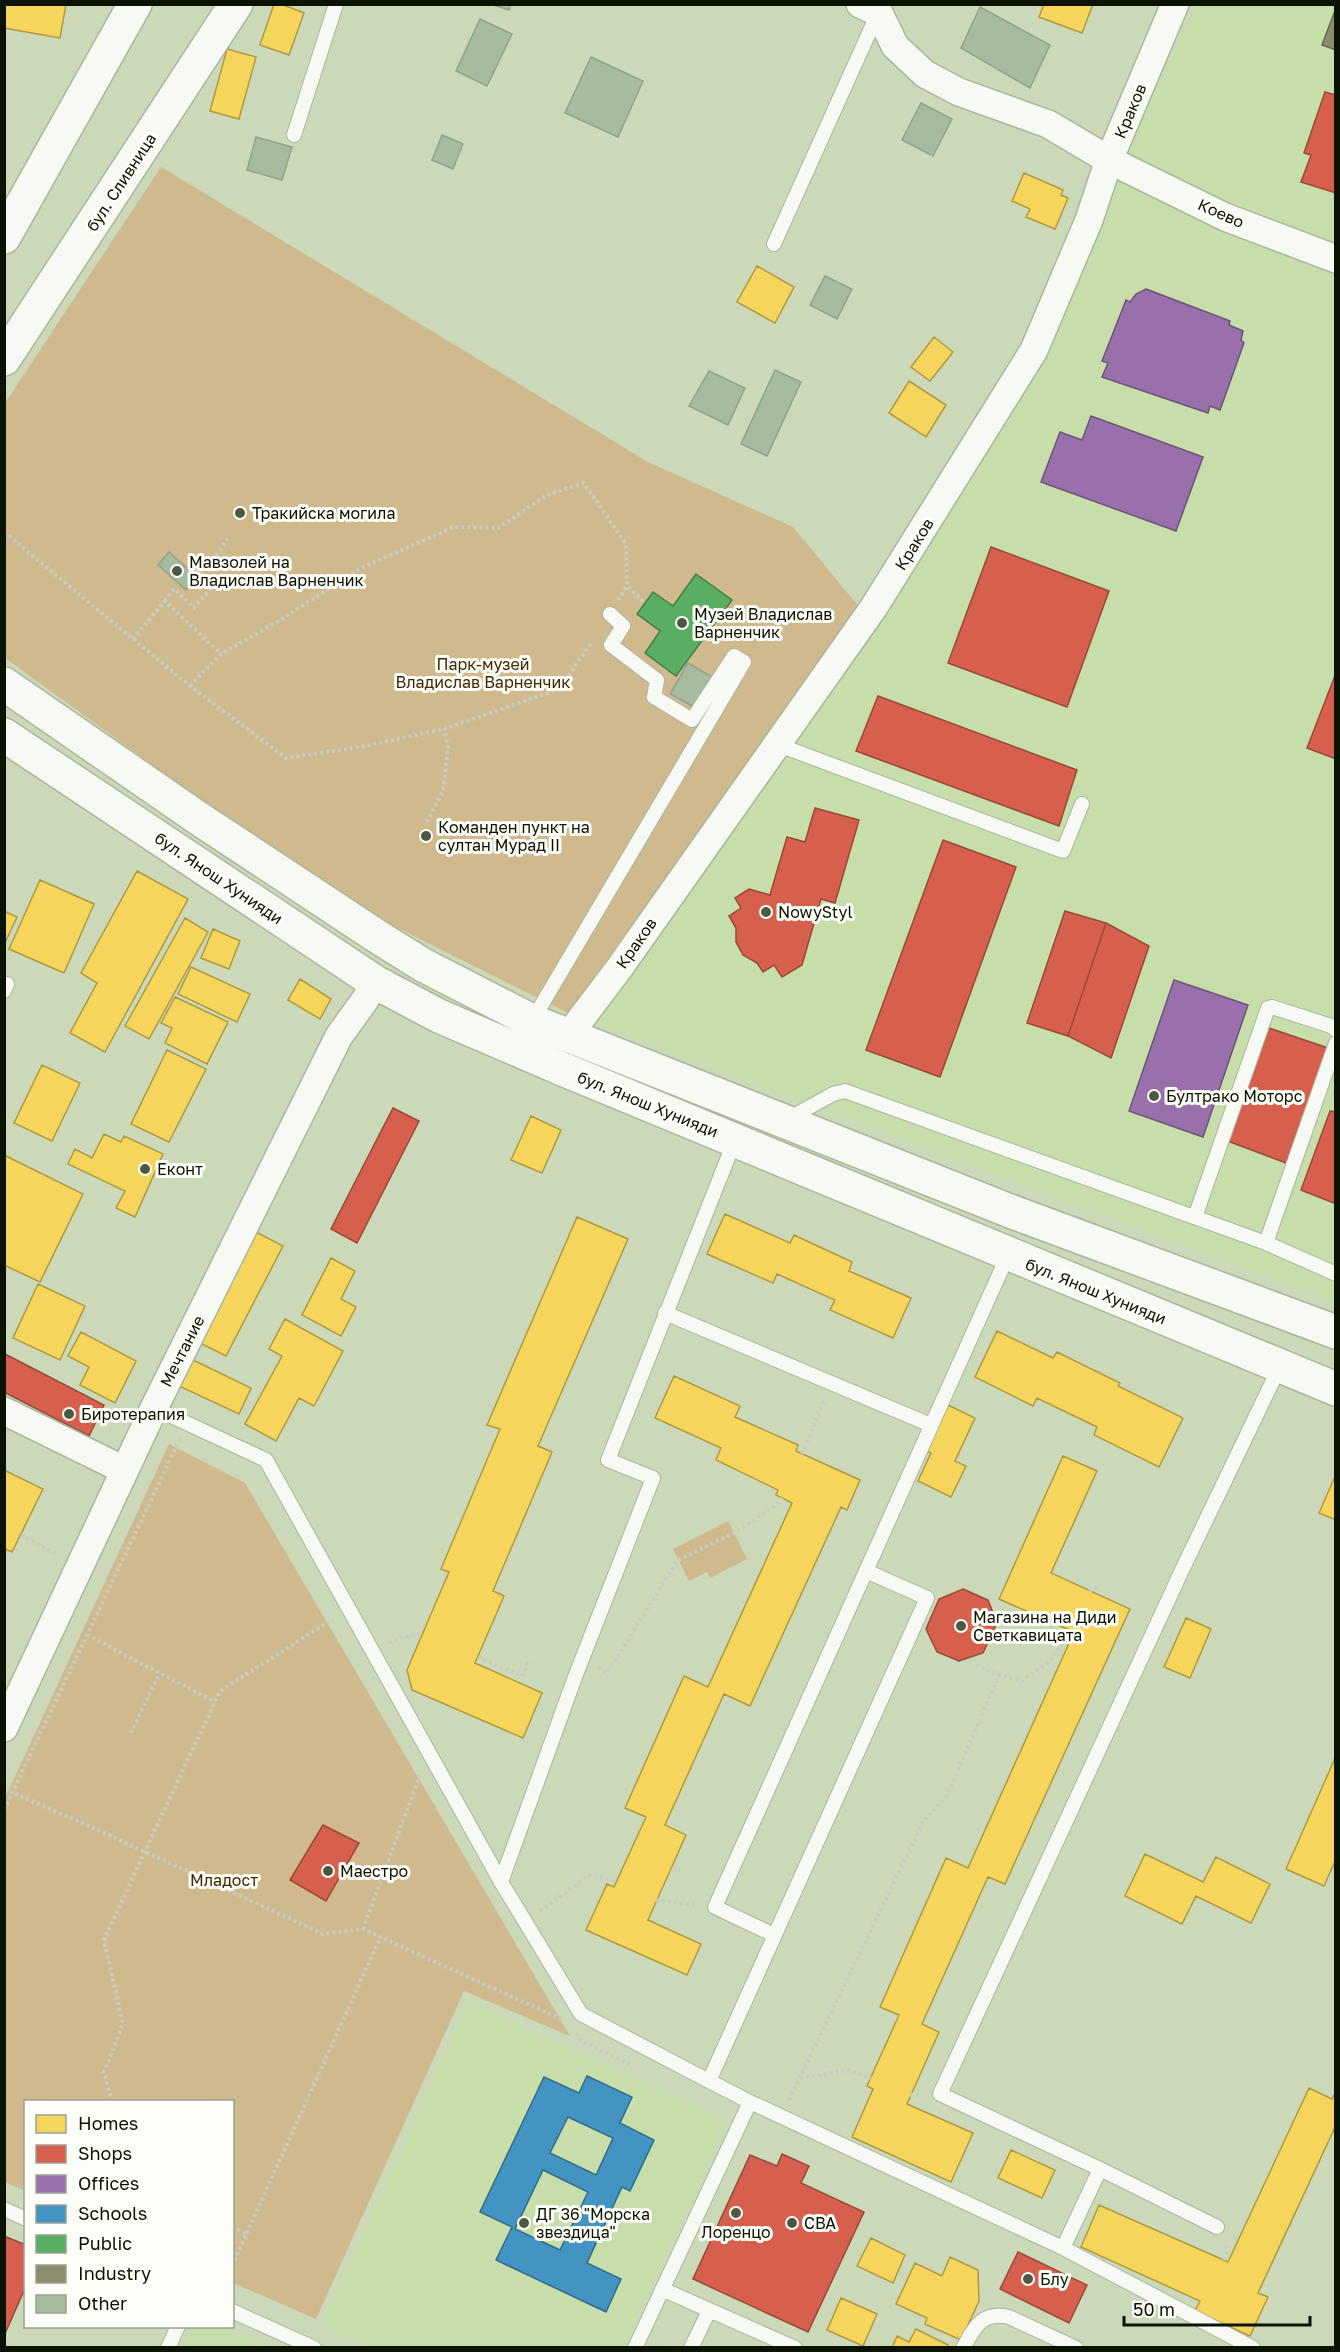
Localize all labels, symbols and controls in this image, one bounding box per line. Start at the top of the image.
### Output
street label: Краков [1110,81,1150,141]
street label: бул. Сливница [82,129,160,235]
street label: Коево [1195,194,1247,232]
place label: Тракийска могила [252,503,396,523]
marker: Тракийска могила [233,506,247,520]
street label: Краков [890,514,938,574]
place label: Мавзолей на Владислав Варненчик [189,552,364,590]
marker: Мавзолей на Владислав Варненчик [170,564,184,578]
place label: Музей Владислав Варненчик [694,604,832,642]
marker: Музей Владислав Варненчик [675,616,689,630]
park label: Парк-музей Владислав Варненчик [396,654,570,692]
place label: Команден пункт на султан Мурад II [438,817,590,855]
street label: бул. Янош Хунияди [151,828,287,928]
marker: Команден пункт на султан Мурад II [419,829,433,843]
place label: NowyStyl [778,902,853,922]
marker: NowyStyl [759,905,773,919]
street label: Краков [611,914,661,972]
street label: бул. Янош Хунияди [575,1067,721,1141]
place label: Бултрако Моторс [1166,1086,1303,1106]
marker: Бултрако Моторс [1147,1089,1161,1103]
place label: Еконт [157,1159,203,1179]
marker: Еконт [138,1162,152,1176]
street label: бул. Янош Хунияди [1023,1254,1169,1328]
street label: Мечтание [156,1312,208,1390]
place label: Биротерапия [81,1404,185,1424]
marker: Биротерапия [62,1407,76,1421]
place label: Магазина на Диди Светкавицата [973,1607,1117,1645]
marker: Магазина на Диди Светкавицата [954,1619,968,1633]
place label: Маестро [340,1861,408,1881]
marker: Маестро [321,1864,335,1878]
park label: Младост [190,1870,258,1890]
legend [24,2100,234,2328]
text: Homes [78,2112,138,2134]
text: Shops [78,2142,132,2164]
text: Offices [78,2172,139,2194]
text: Schools [78,2202,147,2224]
place label: ДГ 36 "Морска звездица" [536,2204,650,2242]
marker: Лоренцо [729,2206,743,2220]
place label: CBA [804,2213,836,2233]
marker: ДГ 36 "Морска звездица" [517,2216,531,2230]
marker: CBA [785,2216,799,2230]
place label: Лоренцо [701,2222,771,2242]
text: Public [78,2232,132,2254]
text: Industry [78,2262,151,2284]
place label: Блу [1040,2269,1069,2289]
marker: Блу [1021,2272,1035,2286]
scale bar [1124,2289,1310,2327]
text: Other [78,2292,127,2314]
text: 50 m [1133,2298,1175,2320]

